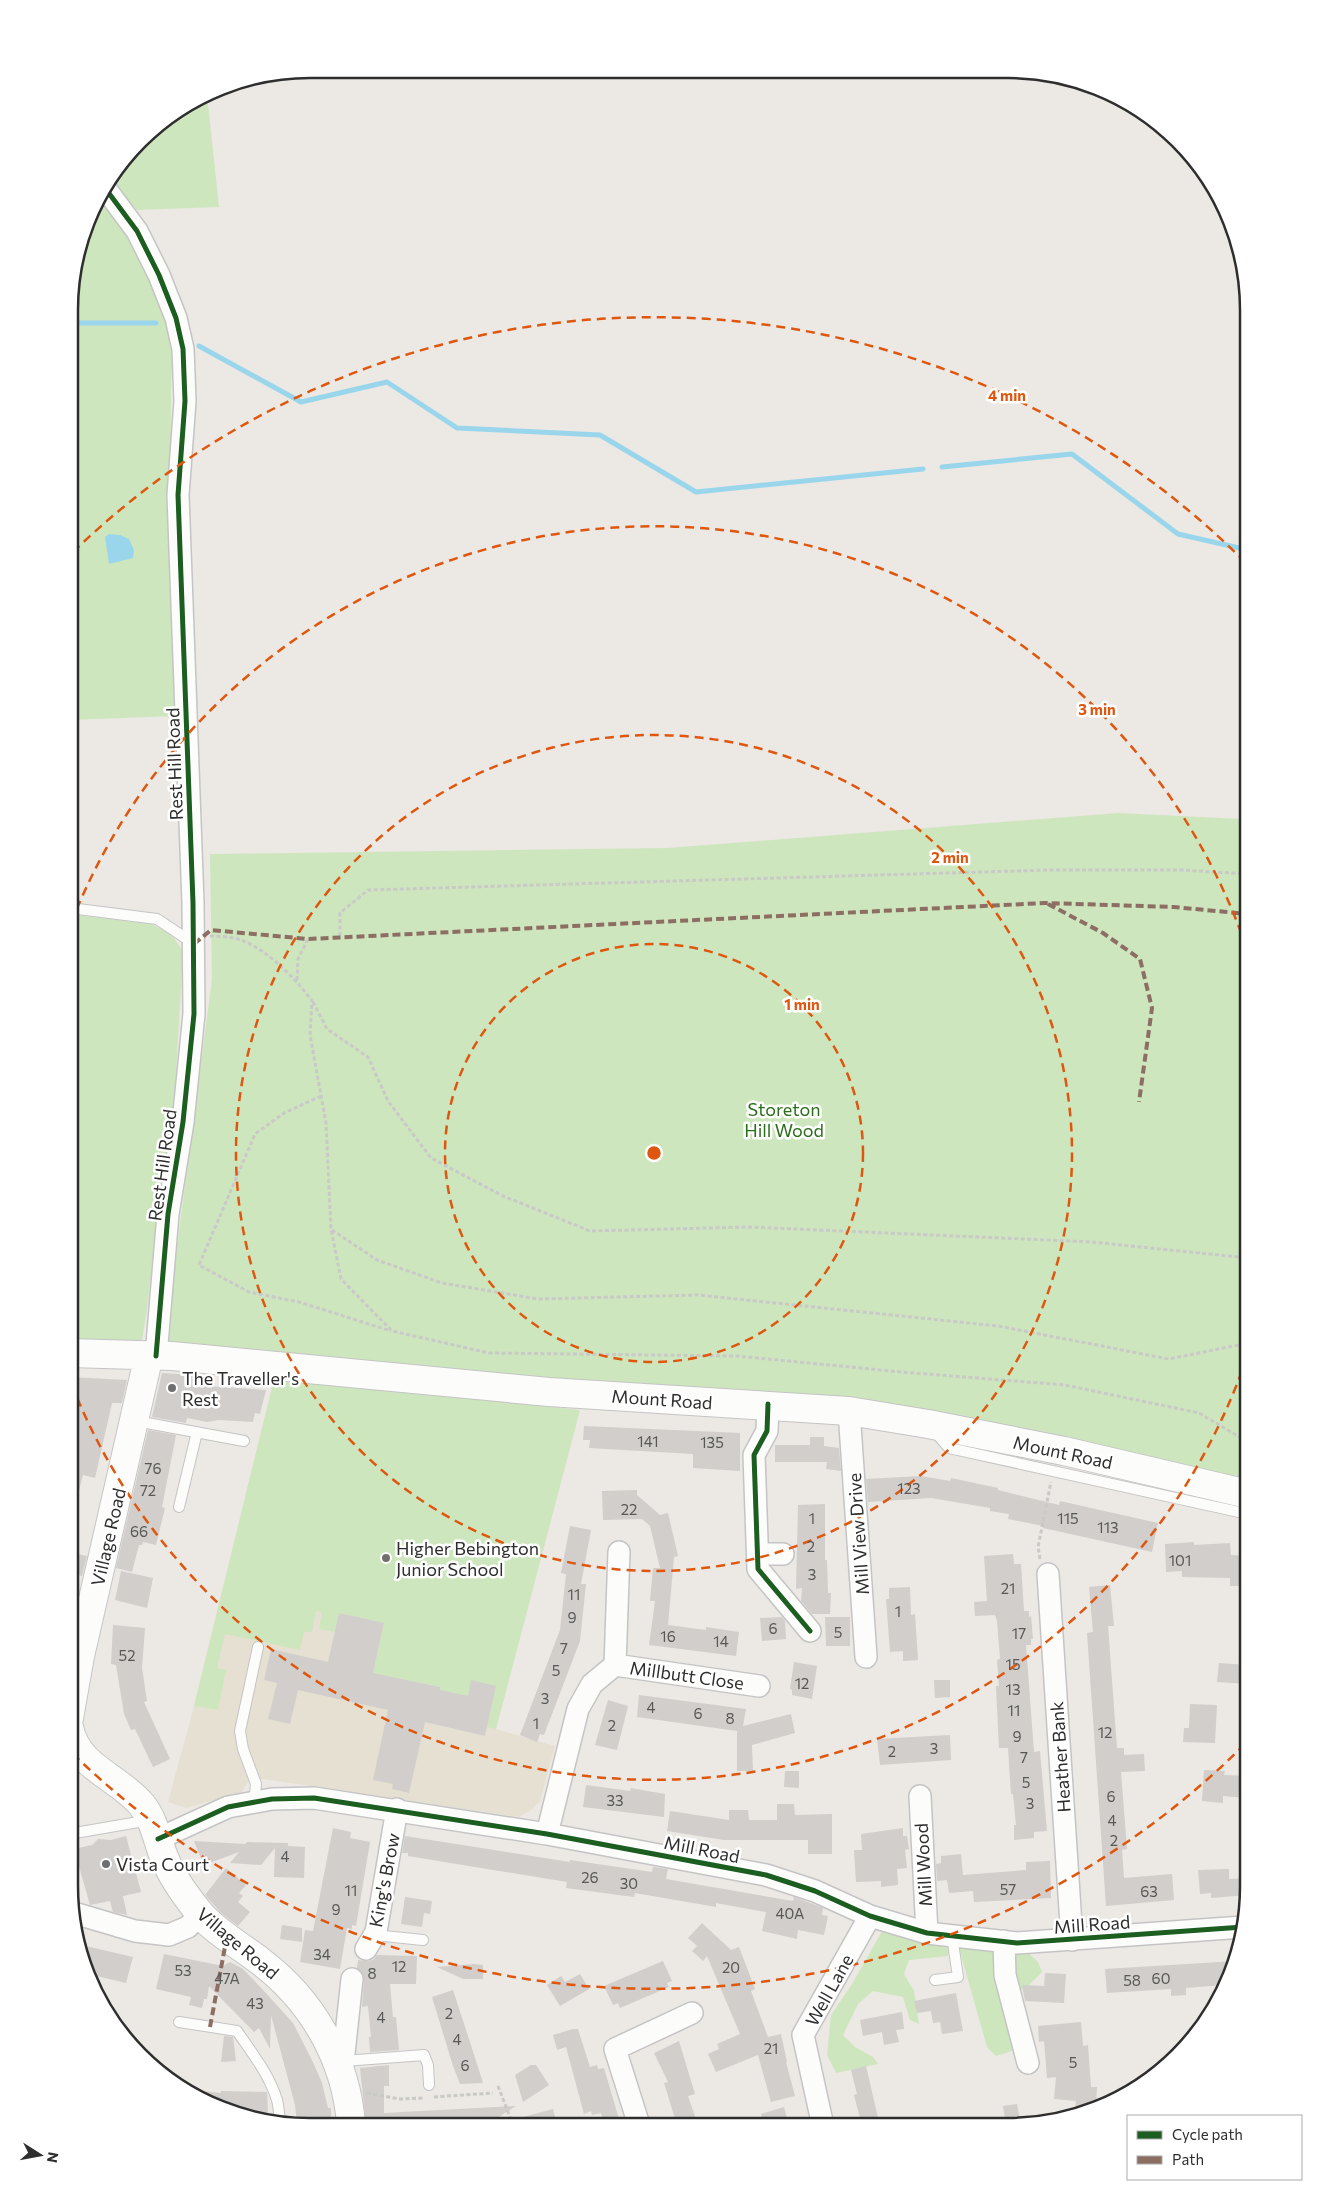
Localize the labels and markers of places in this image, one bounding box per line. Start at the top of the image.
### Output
centre of rings [645,1144,663,1162]
place label: The Traveller's Rest [182,1367,299,1410]
marker: The Traveller's Rest [166,1382,178,1394]
place label: Higher Bebington Junior School [396,1537,539,1580]
marker: Higher Bebington Junior School [380,1552,392,1564]
place label: Vista Court [116,1853,209,1875]
marker: Vista Court [100,1858,112,1870]

